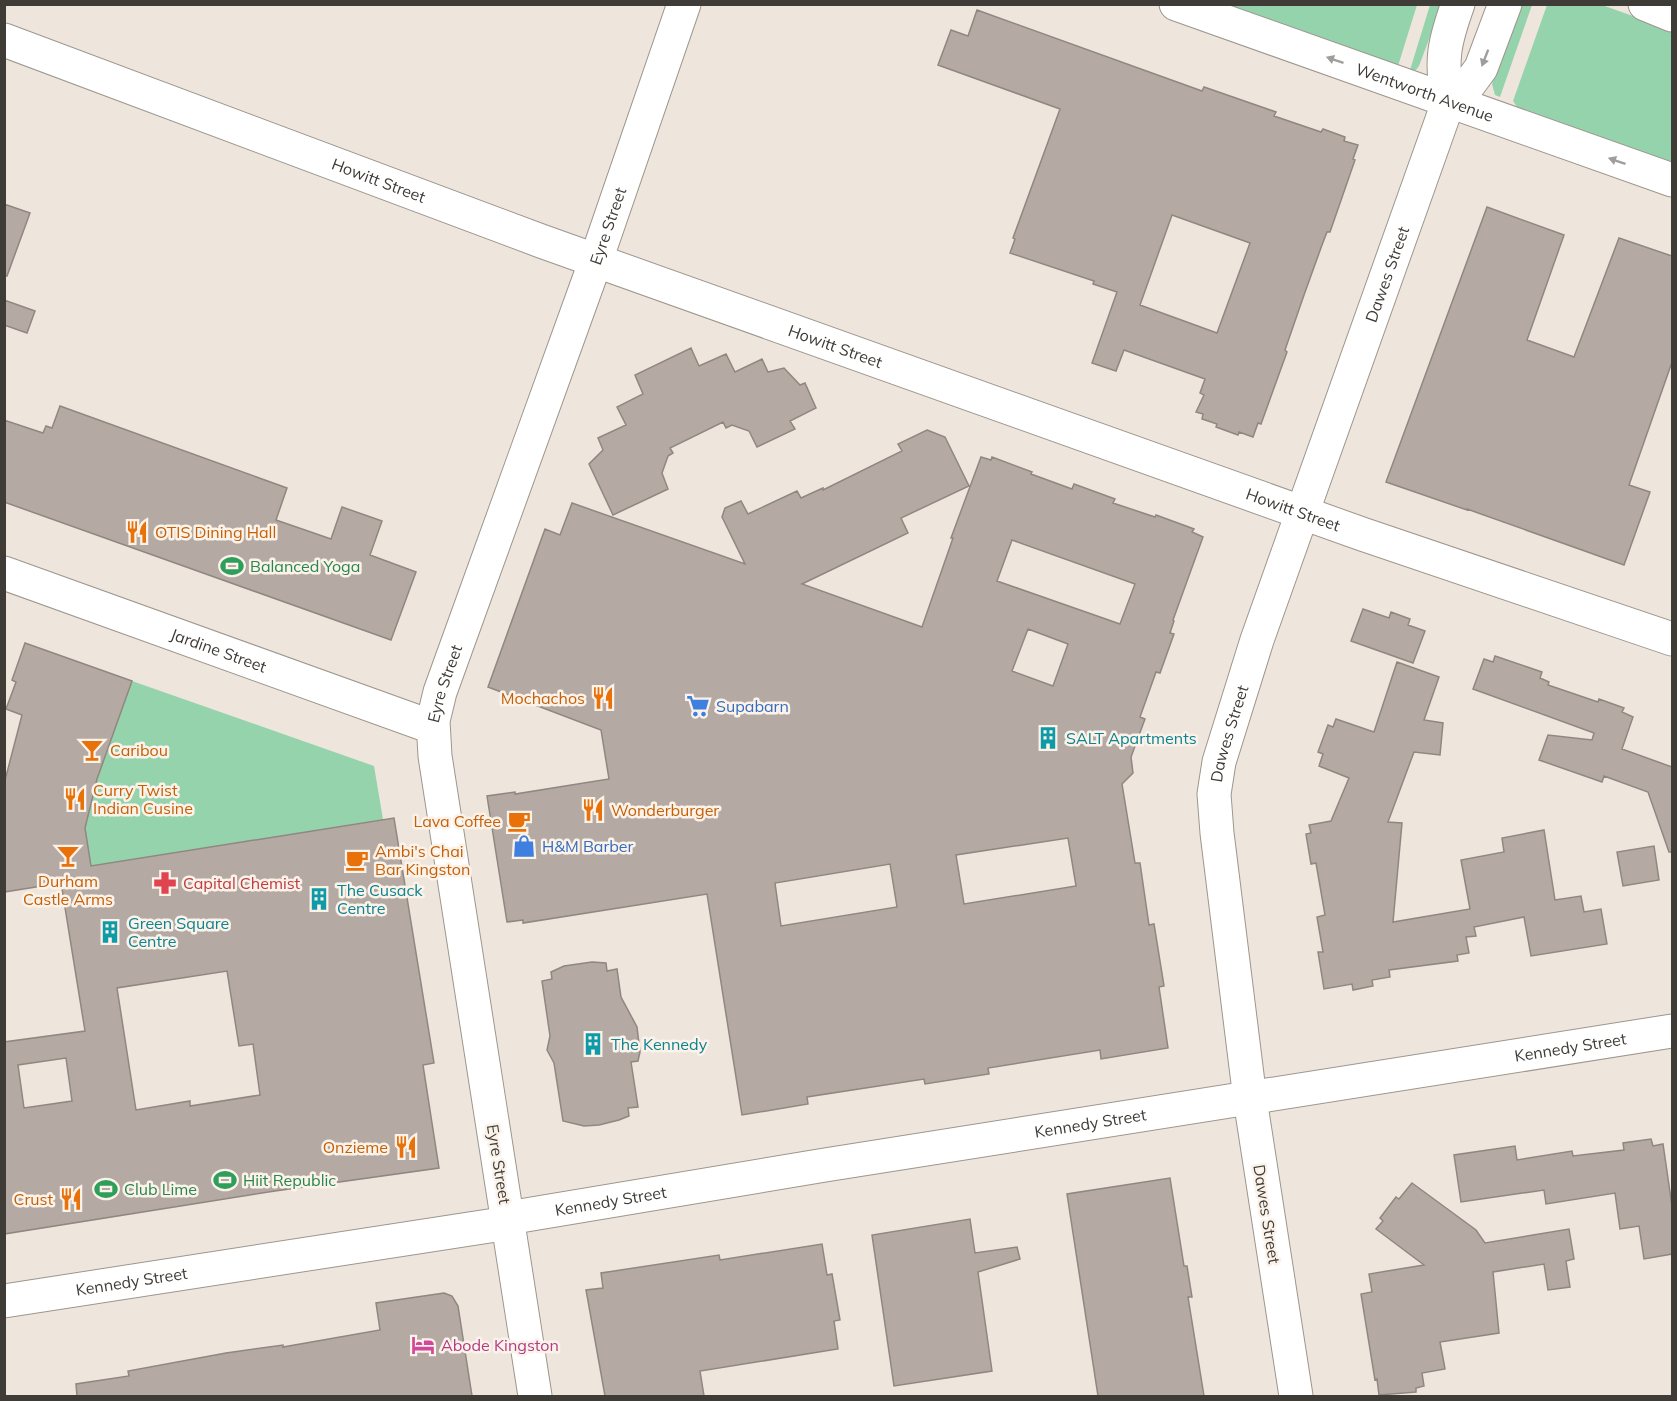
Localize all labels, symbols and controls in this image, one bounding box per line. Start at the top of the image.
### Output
one-way arrow [1480,49,1489,67]
one-way arrow [1326,54,1344,64]
street label: Wentworth Avenue [1353,59,1496,126]
street label: Howitt Street [329,154,429,207]
one-way arrow [1608,155,1626,165]
street label: Eyre Street [585,184,630,267]
street label: Dawes Street [1361,223,1413,325]
street label: Howitt Street [786,320,886,372]
street label: Howitt Street [1243,483,1343,536]
restaurant icon: OTIS Dining Hall [124,519,150,545]
place label: OTIS Dining Hall [155,522,276,542]
sports icon: Balanced Yoga [219,553,245,579]
place label: Balanced Yoga [250,556,360,576]
street label: Jardine Street [168,624,270,677]
street label: Eyre Street [423,641,466,724]
street label: Dawes Street [1206,682,1252,784]
restaurant icon: Mochachos [590,685,616,711]
place label: Mochachos [501,688,585,708]
supermarket icon: Supabarn [685,693,711,719]
place label: Supabarn [716,696,789,716]
building icon: SALT Apartments [1035,725,1061,751]
place label: SALT Apartments [1066,728,1197,748]
bar icon: Caribou [79,737,105,763]
place label: Caribou [110,740,168,760]
place label: Curry Twist Indian Cusine [93,780,193,818]
restaurant icon: Curry Twist Indian Cusine [62,786,88,812]
restaurant icon: Wonderburger [580,797,606,823]
place label: Wonderburger [611,800,719,820]
cafe icon: Lava Coffee [506,808,532,834]
place label: Lava Coffee [413,811,501,831]
shop icon: H&M Barber [511,833,537,859]
place label: H&M Barber [542,836,633,856]
place label: Ambi's Chai Bar Kingston [375,841,470,879]
bar icon: Durham Castle Arms [55,843,81,869]
cafe icon: Ambi's Chai Bar Kingston [344,847,370,873]
pharmacy icon: Capital Chemist [152,870,178,896]
place label: Durham Castle Arms [23,871,113,909]
place label: Capital Chemist [183,873,301,893]
place label: The Cusack Centre [337,880,423,918]
building icon: The Cusack Centre [306,886,332,912]
place label: Green Square Centre [128,913,229,951]
building icon: Green Square Centre [97,919,123,945]
street label: Kennedy Street [1513,1028,1628,1066]
building icon: The Kennedy [580,1031,606,1057]
place label: The Kennedy [611,1034,708,1054]
street label: Kennedy Street [1033,1104,1148,1142]
street label: Eyre Street [483,1123,515,1206]
restaurant icon: Onzieme [393,1134,419,1160]
place label: Onzieme [323,1137,388,1157]
street label: Dawes Street [1249,1163,1285,1265]
sports icon: Hiit Republic [212,1167,238,1193]
place label: Hiit Republic [243,1170,336,1190]
sports icon: Club Lime [93,1176,119,1202]
place label: Club Lime [124,1179,197,1199]
street label: Kennedy Street [553,1182,668,1220]
restaurant icon: Crust [58,1186,84,1212]
place label: Crust [14,1189,53,1209]
street label: Kennedy Street [74,1263,189,1300]
hotel icon: Abode Kingston [410,1332,436,1358]
place label: Abode Kingston [441,1335,559,1355]

